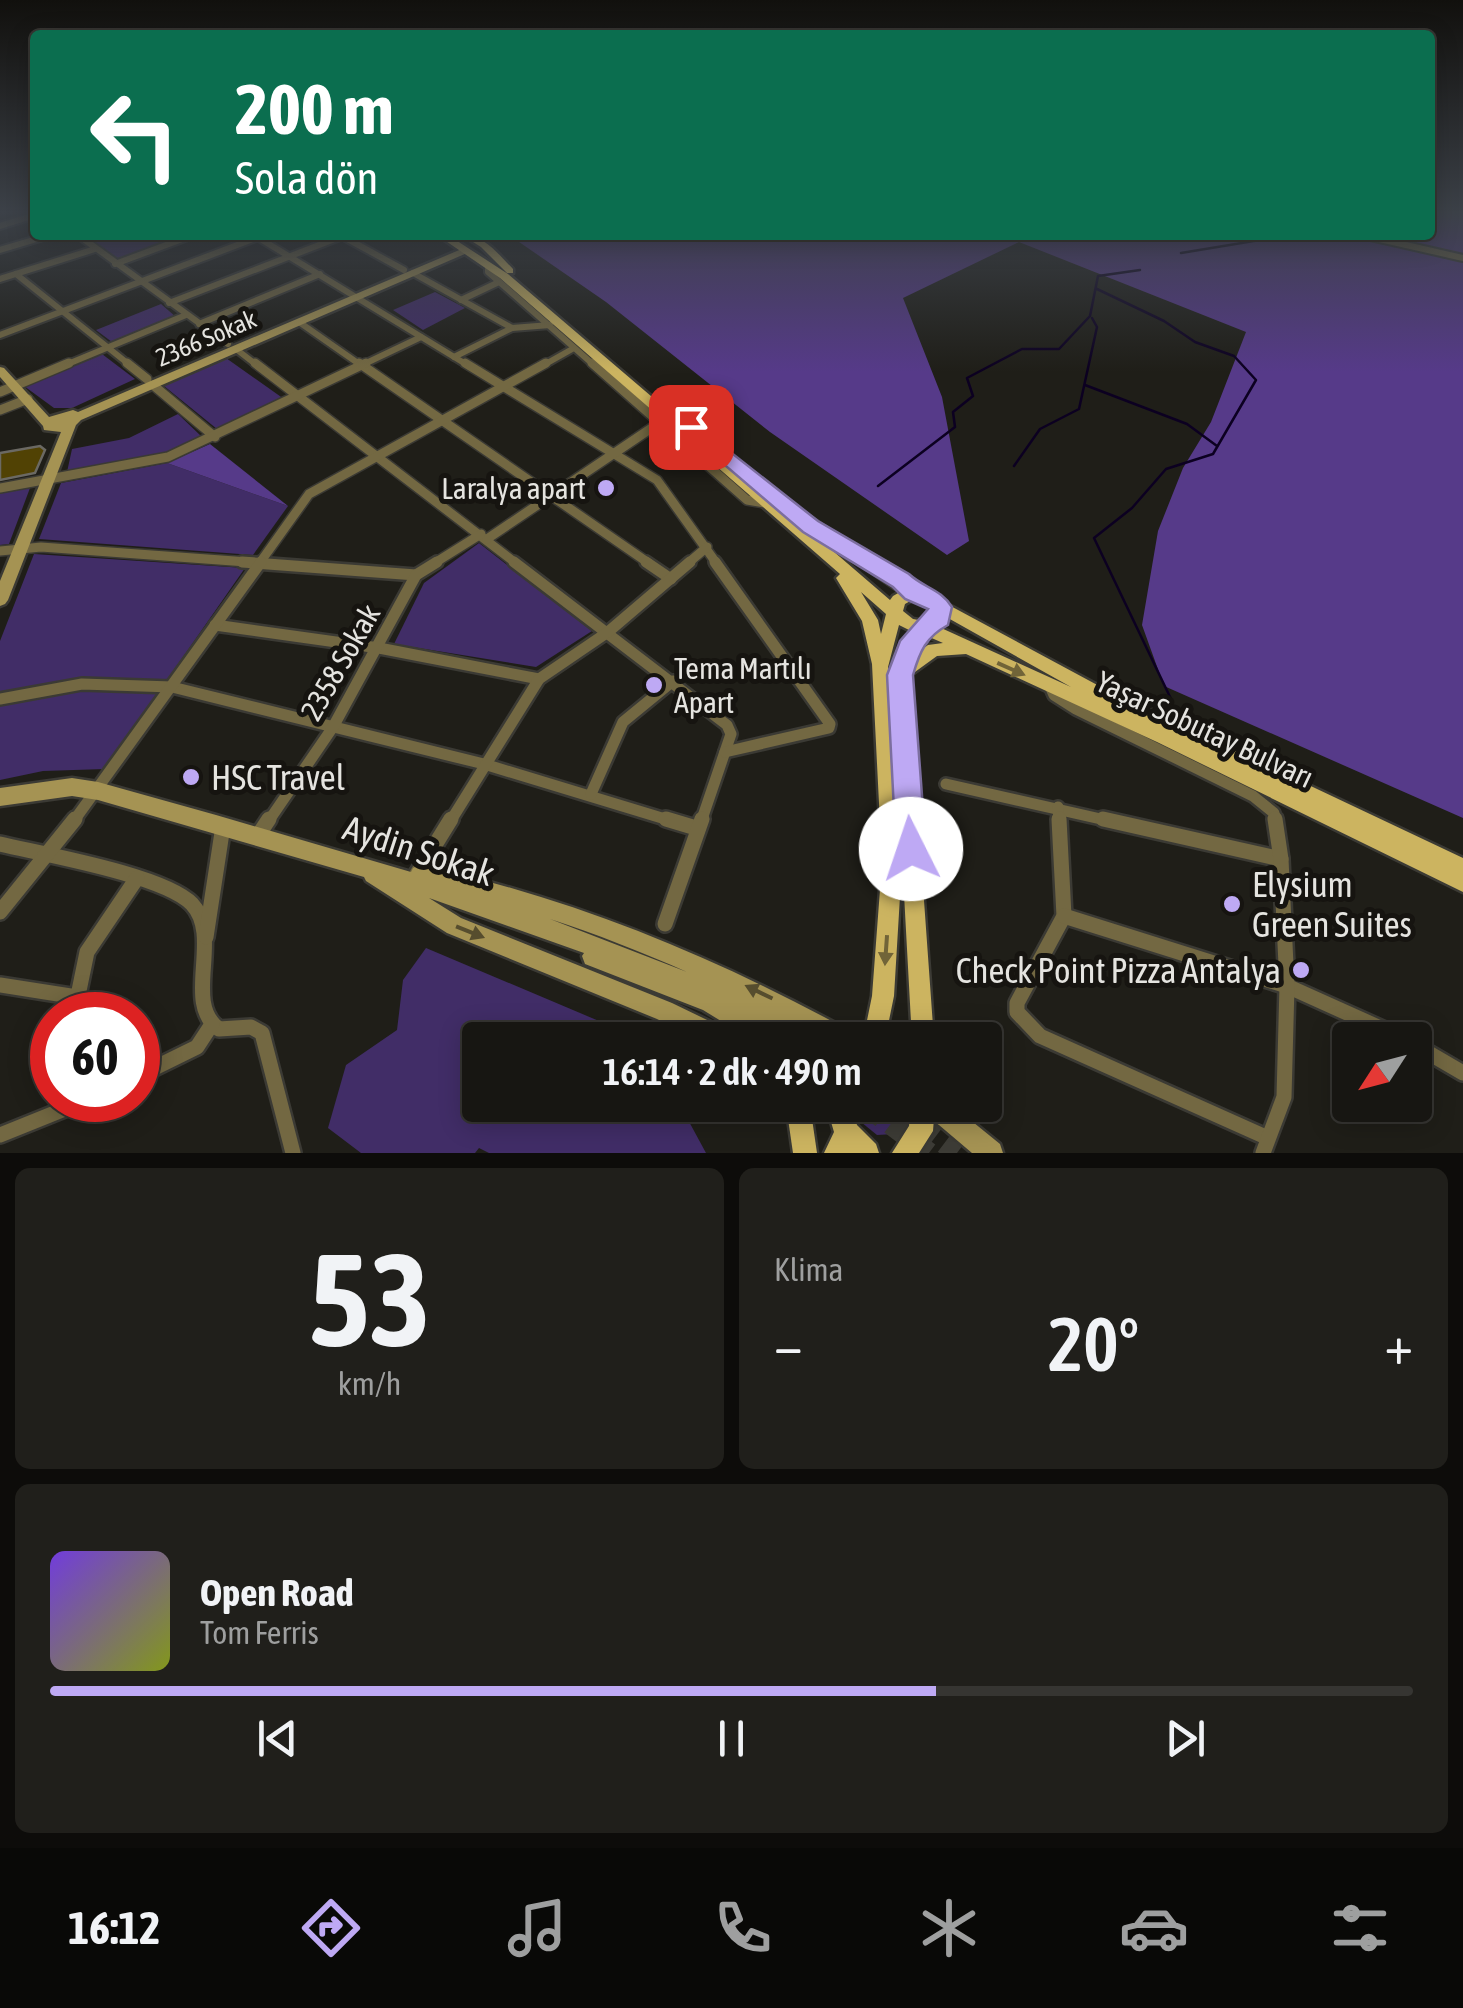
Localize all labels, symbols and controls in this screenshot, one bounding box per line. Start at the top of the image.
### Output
text: 200 m [235,69,394,149]
icon: left [70,70,200,200]
text: Sola dön [235,152,378,204]
street label: 2366 Sokak [152,304,260,372]
pin [649,385,734,470]
icon: arrive [664,400,719,455]
place label: Laralya apart [441,471,586,505]
marker: Laralya apart [595,477,617,499]
street label: 2358 Sokak [293,598,387,726]
place label: Tema Martılı Apart [674,651,812,719]
one-way arrow [996,661,1026,677]
street label: Yaşar Sobutay Bulvarı [1091,664,1319,794]
marker: Tema Martılı Apart [643,674,665,696]
place label: HSC Travel [211,757,345,797]
marker: HSC Travel [180,766,202,788]
position arrow [859,797,963,901]
street label: Aydin Sokak [339,807,499,893]
place label: Elysium Green Suites [1252,864,1412,944]
marker: Elysium Green Suites [1221,893,1243,915]
one-way arrow [455,925,485,941]
one-way arrow [878,934,894,966]
place label: Check Point Pizza Antalya [956,950,1281,990]
marker: Check Point Pizza Antalya [1290,959,1312,981]
one-way arrow [744,984,773,1001]
speed limit sign: 60 [30,992,160,1122]
north arrow [1332,1022,1432,1122]
map controls [1332,1022,1432,1122]
text: 16:14 · 2 dk · 490 m [602,1050,862,1093]
text: 53 [308,1225,431,1374]
text: Klima [774,1251,843,1288]
text: 20° [1048,1301,1139,1387]
text: − [774,1313,803,1376]
text: + [1384,1313,1413,1376]
text: km/h [338,1365,401,1402]
text: Open Road [200,1571,354,1614]
text: Tom Ferris [200,1614,319,1651]
icon: previous [250,1711,305,1766]
icon: pause [704,1711,759,1766]
icon: next [1158,1711,1213,1766]
icon: directions [296,1893,366,1963]
icon: music [502,1893,572,1963]
icon: phone [708,1893,778,1963]
icon: climate [914,1893,984,1963]
icon: car [1119,1893,1189,1963]
icon: filters [1325,1893,1395,1963]
text: 16:12 [68,1902,161,1954]

